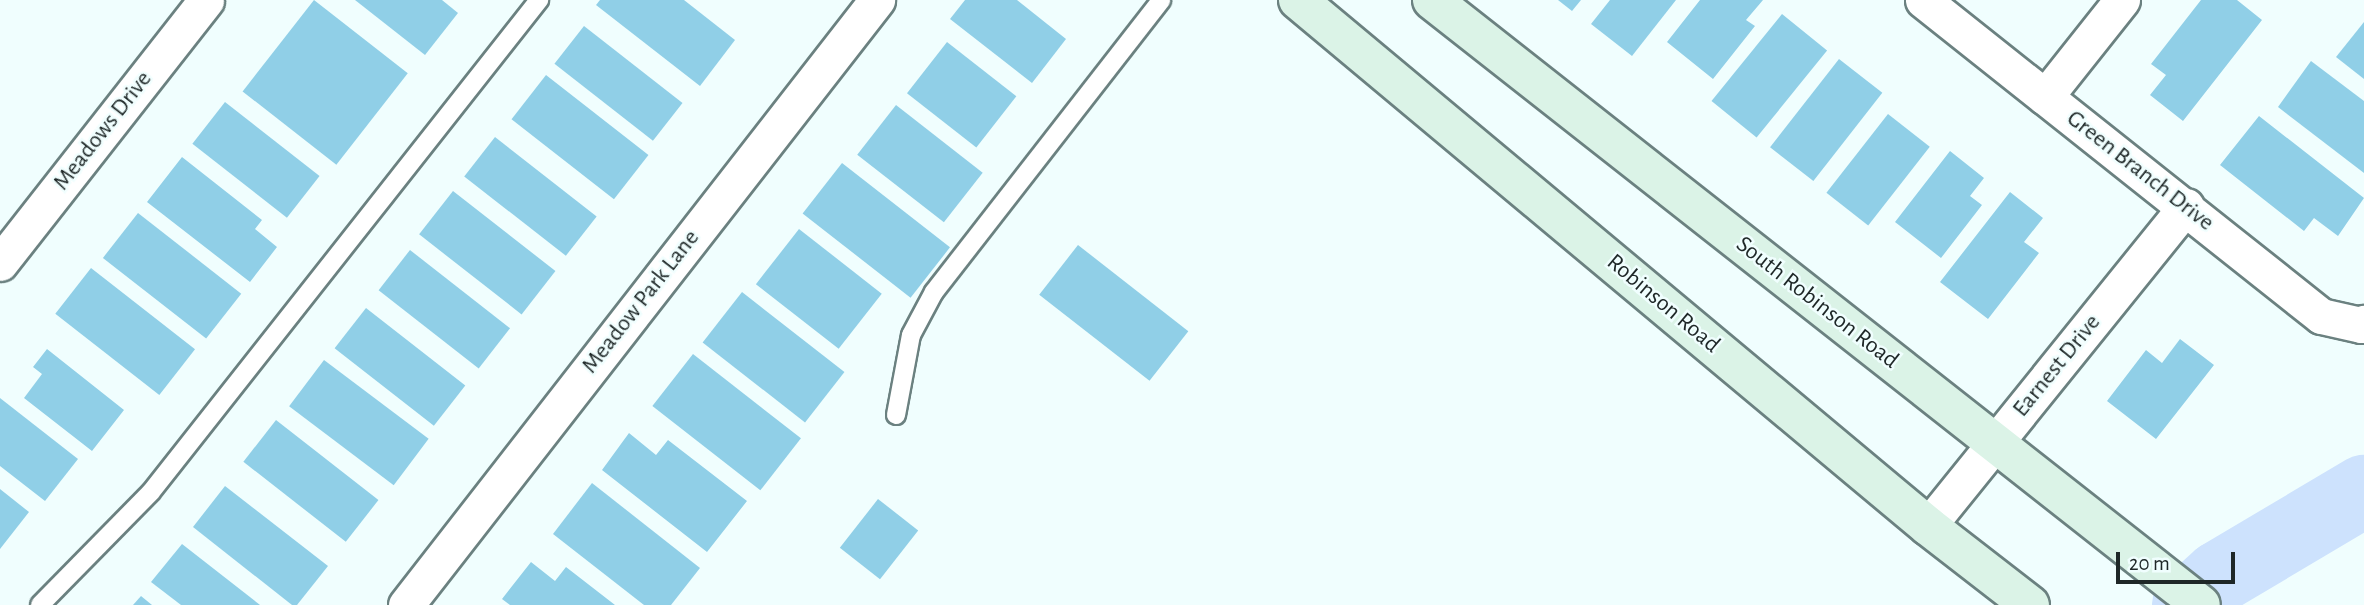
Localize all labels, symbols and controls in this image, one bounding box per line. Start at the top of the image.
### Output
street label: Meadows Drive [48,66,158,196]
street label: Green Branch Drive [2061,105,2219,237]
street label: Meadow Park Lane [576,224,706,380]
street label: South Robinson Road [1730,231,1904,375]
street label: Robinson Road [1600,248,1726,360]
street label: Earnest Drive [2007,309,2107,423]
scale bar [2119,538,2238,582]
text: 20 m [2129,553,2170,574]

